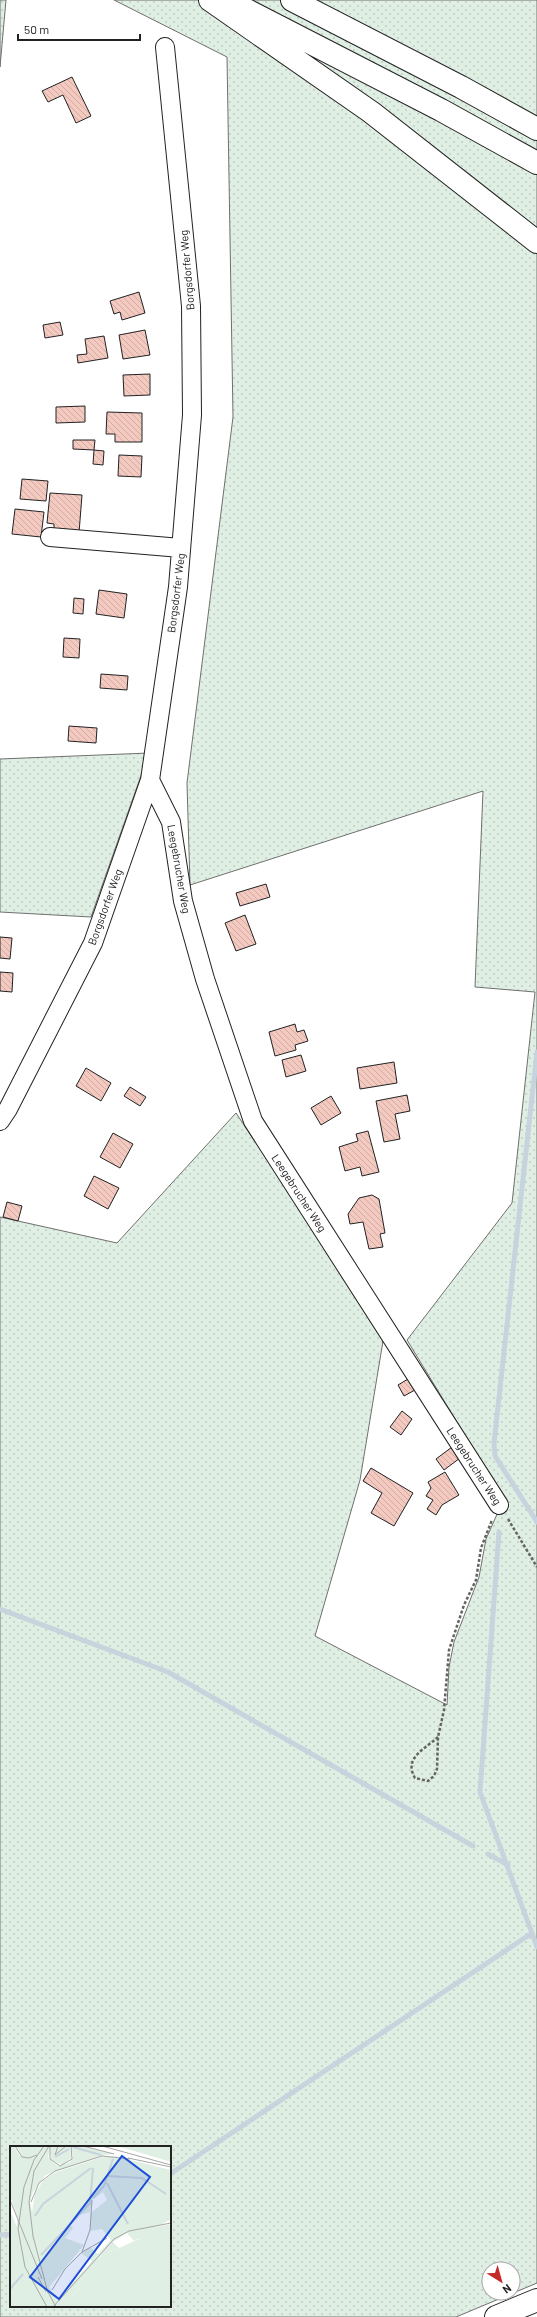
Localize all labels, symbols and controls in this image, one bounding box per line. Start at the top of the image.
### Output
scale bar [18,16,140,42]
text: 50 m [24,22,49,36]
street label: Borgsdorfer Weg [177,229,196,311]
street label: Borgsdorfer Weg [164,552,187,634]
street label: Leegebrucher Weg [165,823,194,915]
street label: Borgsdorfer Weg [85,867,124,947]
street label: Leegebrucher Weg [269,1151,329,1234]
street label: Leegebrucher Weg [444,1424,504,1507]
inset map [10,2146,171,2307]
north arrow [481,2261,521,2301]
text: N [500,2282,514,2297]

